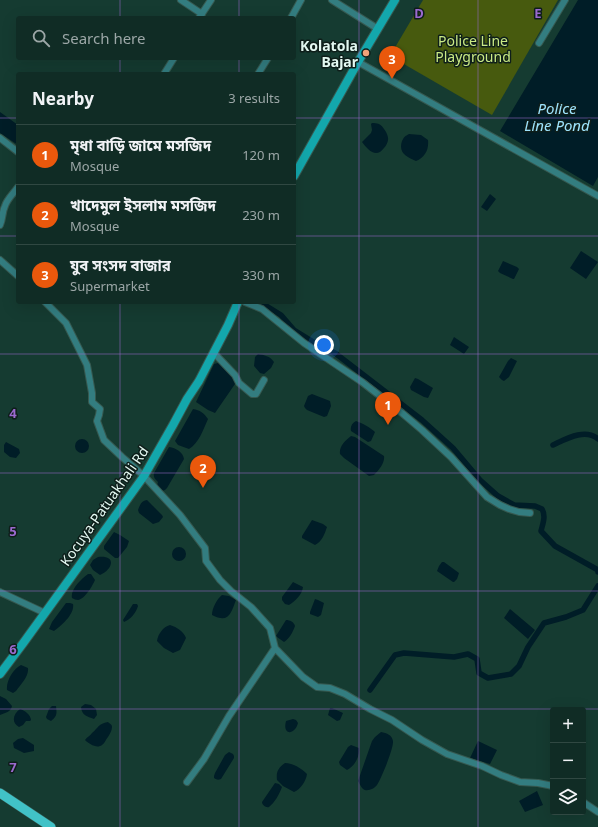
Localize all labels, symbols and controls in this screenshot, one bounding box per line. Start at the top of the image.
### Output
text: D [414,4,424,22]
text: E [534,4,542,22]
search box [16,16,296,60]
icon: search [30,27,52,49]
text: Search here [62,28,145,48]
park label: Police Line Playground [435,31,511,66]
place label: Kolatola Bajar [300,36,359,71]
pin: 3 [379,46,405,79]
marker: Kolatola Bajar [361,48,371,58]
text: Nearby [32,87,94,110]
text: 3 results [228,89,280,107]
water label: Police Line Pond [524,98,590,135]
text: মৃধা বাড়ি জামে মসজিদ [70,135,211,155]
text: 1 [41,146,49,164]
text: 120 m [242,146,280,164]
text: Mosque [70,157,119,175]
text: খাদেমুল ইসলাম মসজিদ [70,195,216,215]
text: 2 [41,206,49,224]
text: 230 m [242,206,280,224]
text: Mosque [70,217,119,235]
text: যুব সংসদ বাজার [70,255,171,275]
text: 3 [41,266,49,284]
text: 330 m [242,266,280,284]
text: Supermarket [70,277,150,295]
your location [314,335,334,355]
pin: 1 [375,392,401,425]
text: 4 [9,404,17,422]
street label: Kocuya-Patuakhali Rd [55,442,153,570]
pin: 2 [190,455,216,488]
text: 5 [9,522,17,540]
text: 6 [9,640,17,658]
map controls [550,707,586,815]
button: + [550,707,586,743]
button: − [550,743,586,779]
text: 7 [9,758,17,776]
button: layers [550,779,586,815]

